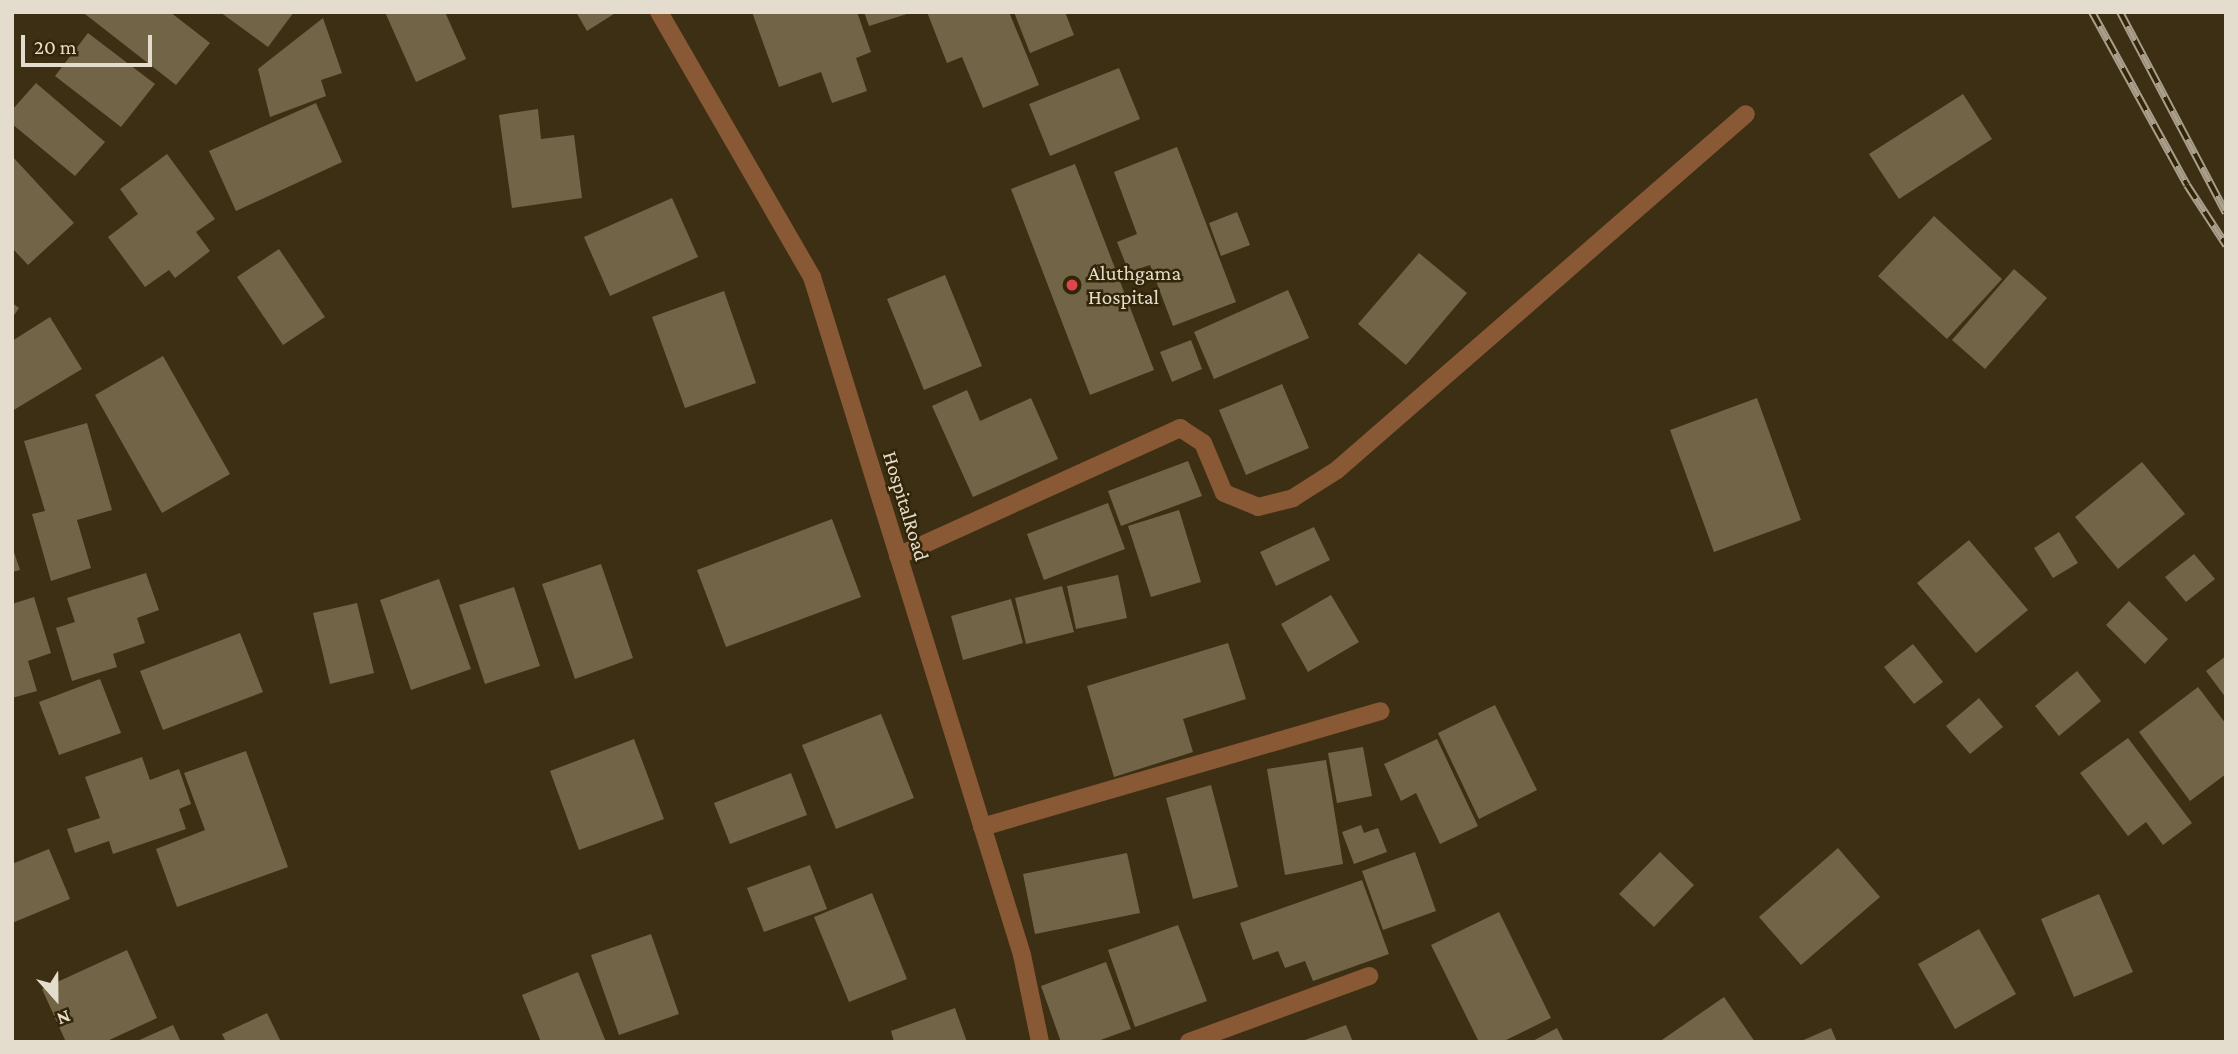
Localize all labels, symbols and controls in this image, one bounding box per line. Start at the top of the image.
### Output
scale bar [24,21,156,65]
text: 20 m [34,35,77,59]
place label: Aluthgama Hospital [1088,260,1181,310]
marker: Aluthgama Hospital [1062,275,1082,295]
street label: HospitalRoad [877,448,935,564]
north arrow [21,963,91,1033]
text: N [54,1006,74,1030]

